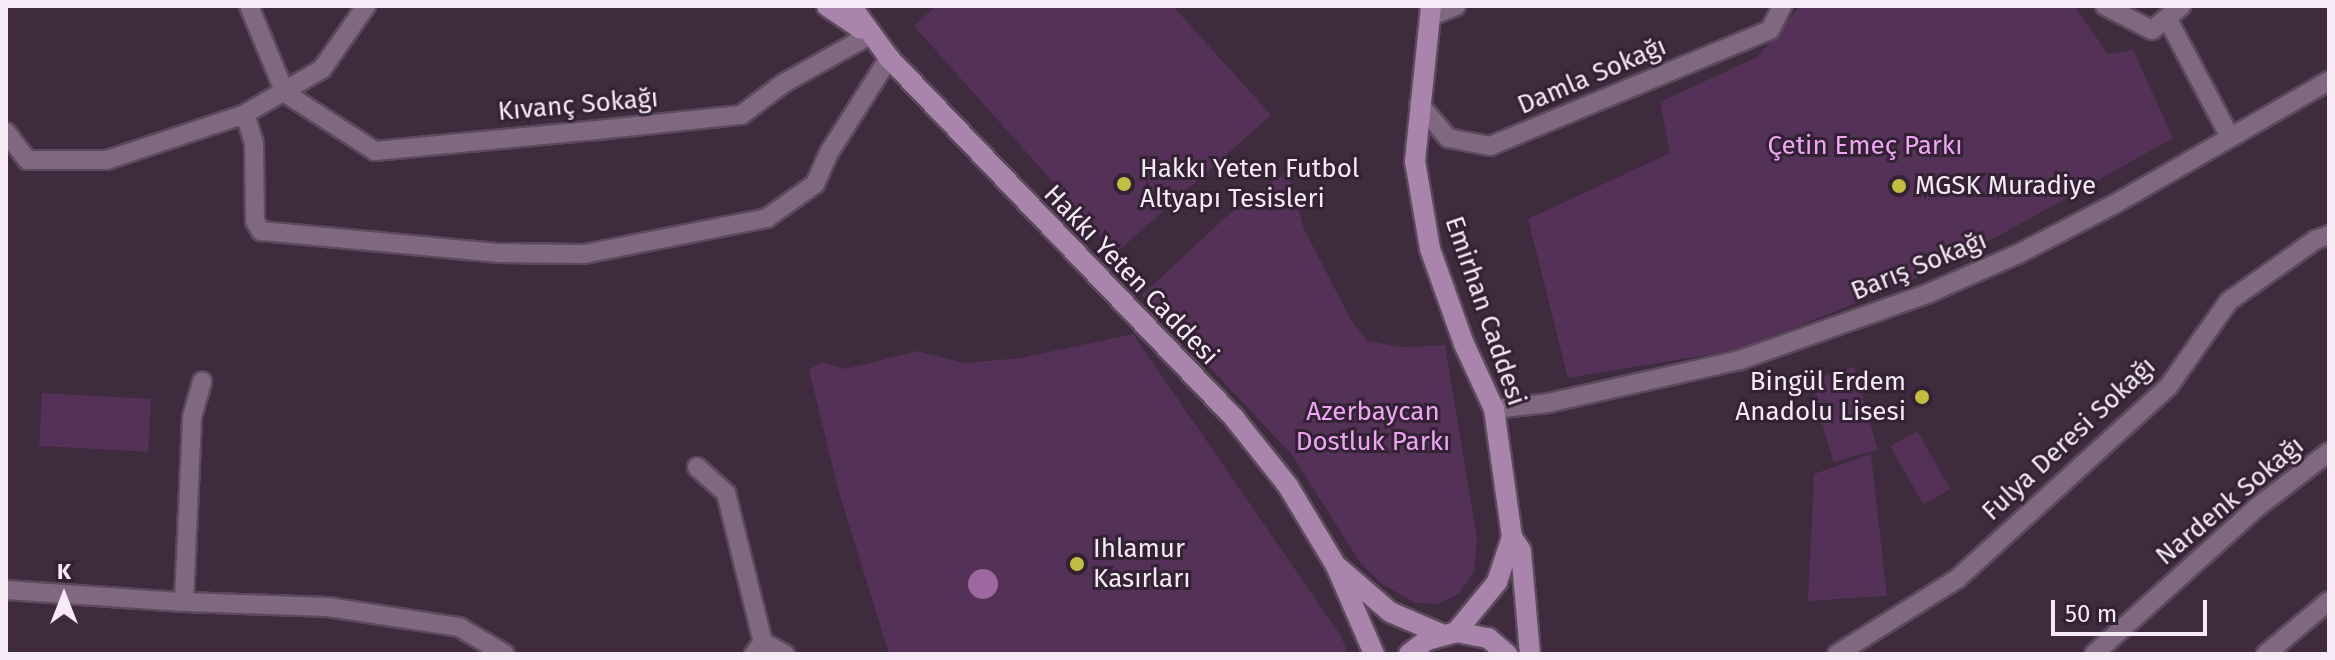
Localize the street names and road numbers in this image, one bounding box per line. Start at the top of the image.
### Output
street label: Damla Sokağı [1513,31,1671,121]
street label: Kıvanç Sokağı [497,82,659,128]
street label: Hakkı Yeten Caddesi [1037,179,1225,371]
street label: Emirhan Caddesi [1438,212,1532,410]
street label: Barış Sokağı [1847,225,1991,307]
street label: Fulya Deresi Sokağı [1976,351,2162,527]
street label: Nardenk Sokağı [2150,430,2310,572]

